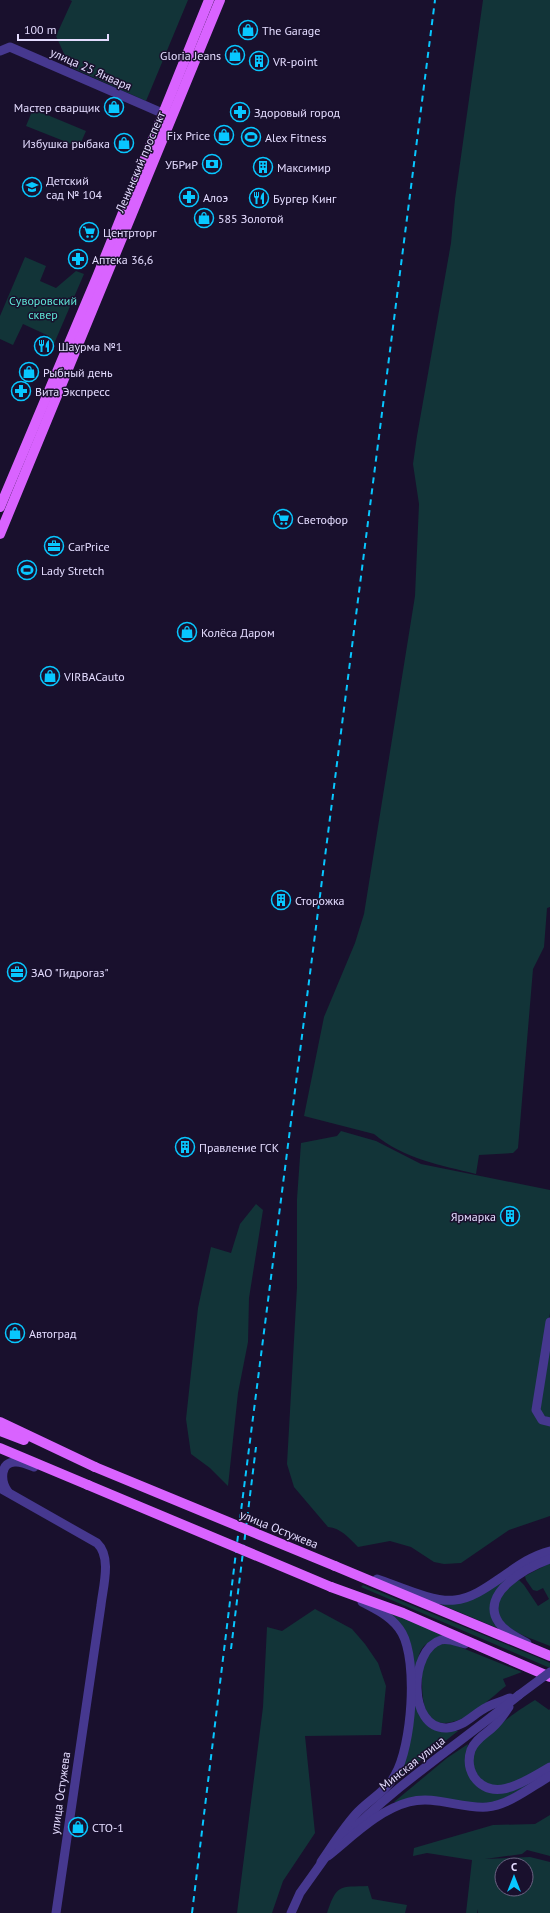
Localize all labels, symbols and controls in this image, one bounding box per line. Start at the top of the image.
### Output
scale bar [18,16,108,42]
shop icon: The Garage [237,19,259,41]
text: 100 m [24,22,57,37]
place label: The Garage [262,23,320,38]
street label: улица 25 Января [48,44,134,94]
shop icon: Gloria Jeans [224,44,246,66]
place label: Gloria Jeans [160,48,221,63]
building icon: VR-point [248,50,270,72]
place label: VR-point [272,54,318,69]
shop icon: Мастер сварщик [103,96,125,118]
place label: Мастер сварщик [14,100,100,115]
pharmacy icon: Здоровый город [229,101,251,123]
place label: Здоровый город [254,105,341,120]
street label: Ленинский проспект [112,109,168,216]
shop icon: Fix Price [213,124,235,146]
sports icon: Alex Fitness [240,126,262,148]
place label: Fix Price [167,128,210,143]
place label: Alex Fitness [265,130,327,145]
shop icon: Избушка рыбака [113,132,135,154]
place label: Избушка рыбака [22,136,110,151]
bank icon: УБРиР [201,153,223,175]
building icon: Максимир [252,156,274,178]
place label: УБРиР [165,157,198,172]
place label: Максимир [277,160,331,175]
place label: Детский сад № 104 [46,173,103,202]
school or university icon: Детский сад № 104 [21,176,43,198]
pharmacy icon: Алоэ [178,186,200,208]
restaurant icon: Бургер Кинг [248,187,270,209]
place label: Алоэ [203,190,228,205]
place label: Бургер Кинг [273,191,337,206]
shop icon: 585 Золотой [193,207,215,229]
place label: 585 Золотой [218,211,284,226]
supermarket icon: Центрторг [78,221,100,243]
place label: Центрторг [103,225,157,240]
pharmacy icon: Аптека 36,6 [67,248,89,270]
place label: Аптека 36,6 [92,252,153,267]
park label: Суворовский сквер [9,293,77,322]
restaurant icon: Шаурма №1 [33,335,55,357]
place label: Шаурма №1 [58,339,122,354]
shop icon: Рыбный день [18,361,40,383]
place label: Рыбный день [43,365,113,380]
pharmacy icon: Вита Экспресс [10,380,32,402]
place label: Вита Экспресс [35,384,110,399]
supermarket icon: Светофор [272,508,294,530]
place label: Светофор [297,512,348,527]
office icon: CarPrice [43,535,65,557]
place label: CarPrice [68,539,110,554]
sports icon: Lady Stretch [16,559,38,581]
place label: Lady Stretch [41,563,104,578]
shop icon: Колёса Даром [176,621,198,643]
place label: Колёса Даром [201,625,275,640]
shop icon: VIRBACauto [39,665,61,687]
place label: VIRBACauto [63,669,125,684]
building icon: Сторожка [270,889,292,911]
place label: Сторожка [295,893,345,908]
office icon: ЗАО "Гидрогаз" [6,961,28,983]
place label: ЗАО "Гидрогаз" [31,965,108,980]
building icon: Правление ГСК [174,1136,196,1158]
place label: Правление ГСК [199,1140,279,1155]
building icon: Ярмарка [499,1205,521,1227]
place label: Ярмарка [451,1209,496,1224]
shop icon: Автоград [4,1322,26,1344]
place label: Автоград [29,1326,77,1341]
street label: улица Остужева [238,1506,321,1552]
street label: Минская улица [376,1733,448,1793]
street label: улица Остужева [47,1751,73,1835]
shop icon: СТО-1 [67,1816,89,1838]
place label: СТО-1 [92,1820,124,1835]
north arrow [494,1857,534,1897]
text: С [511,1860,517,1874]

